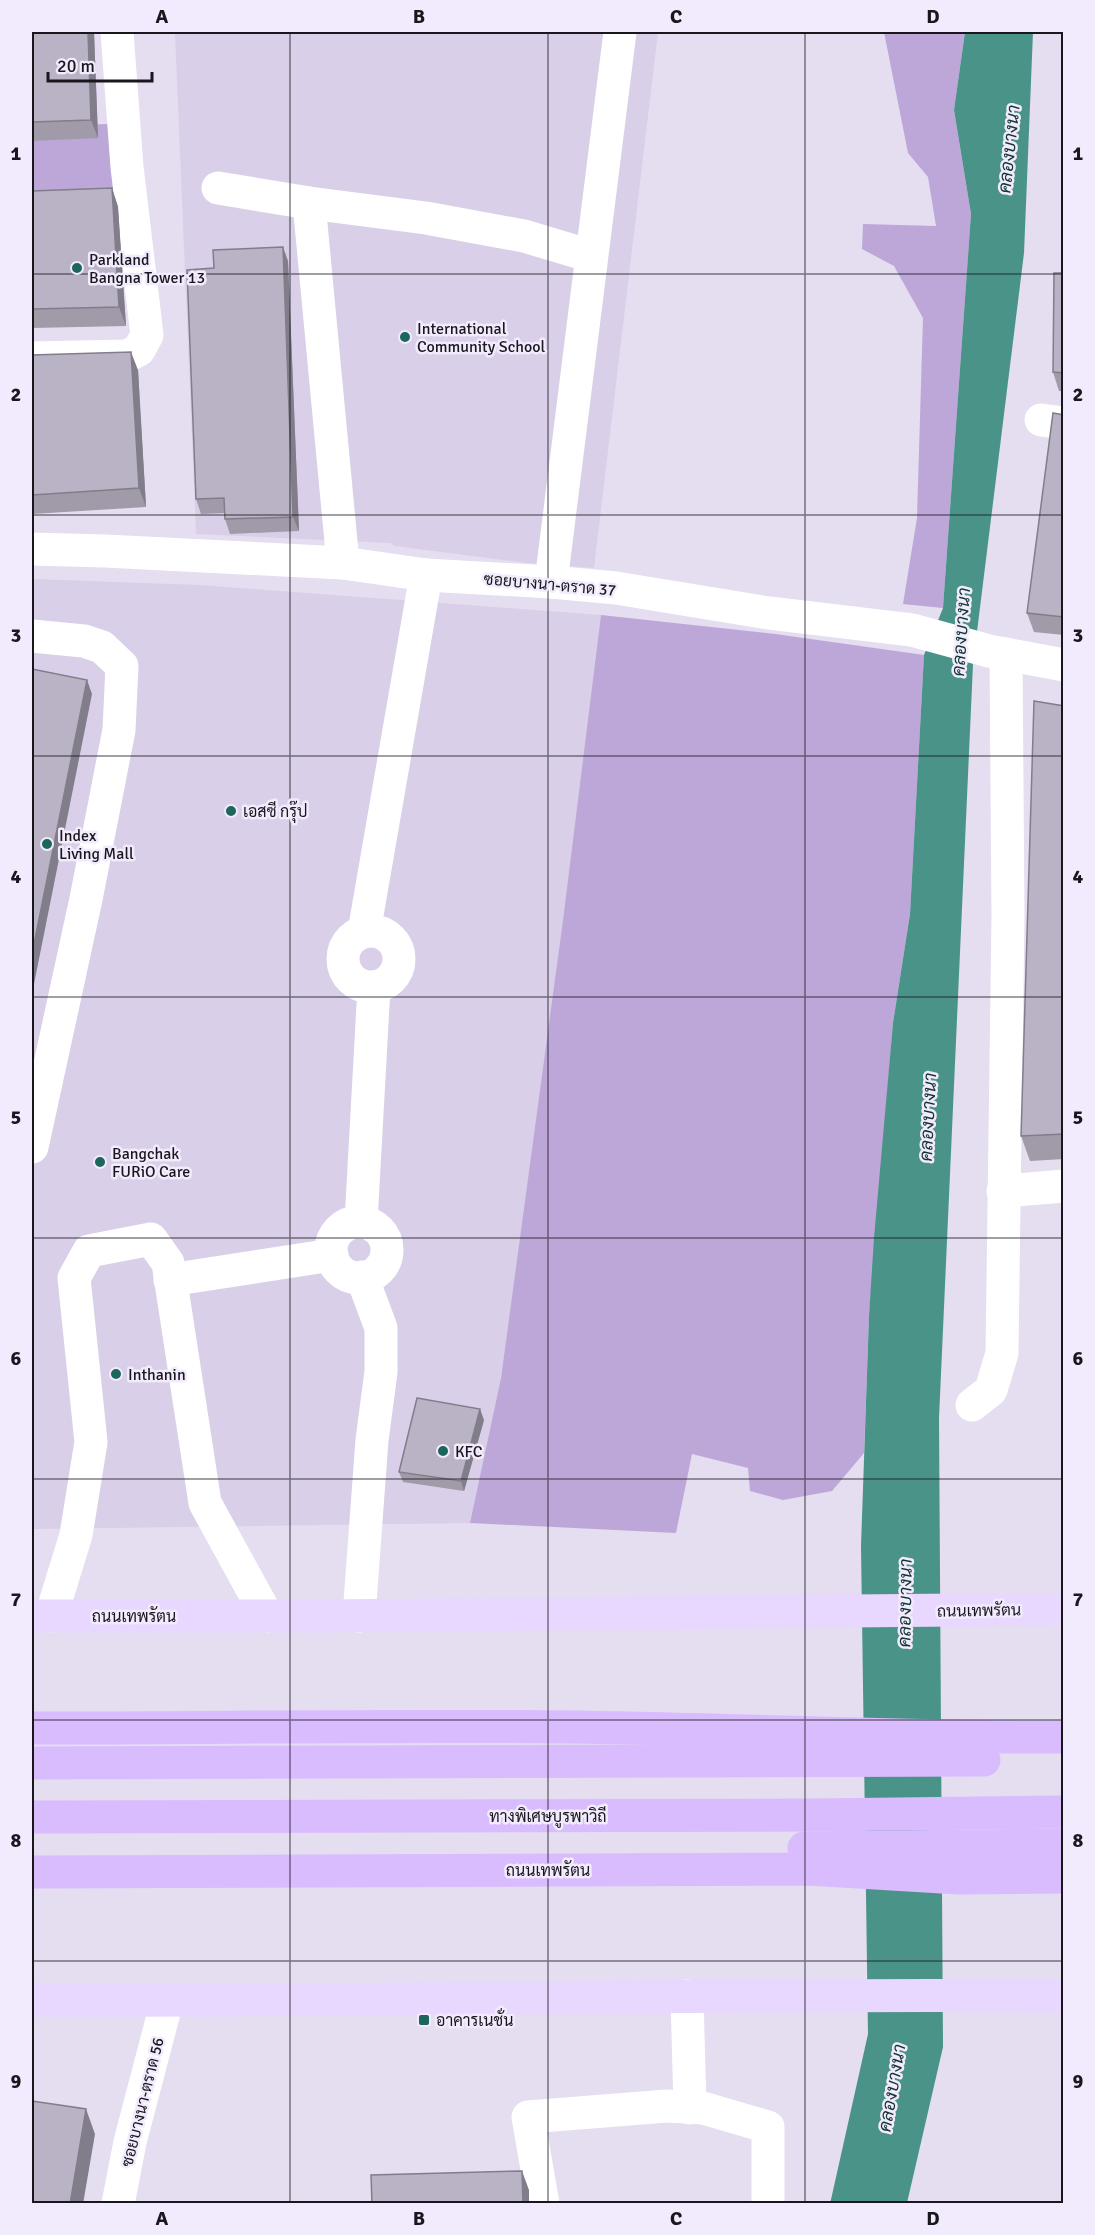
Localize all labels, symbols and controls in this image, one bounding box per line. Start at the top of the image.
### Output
text: A [156,4,169,29]
text: B [413,4,425,29]
text: C [670,4,682,29]
text: D [926,4,940,29]
scale bar [48,45,152,83]
text: 20 m [57,55,95,77]
water label: คลองบางนา [993,103,1025,194]
text: 1 [11,141,22,166]
text: 1 [1073,141,1084,166]
place label: Parkland Bangna Tower 13 [89,250,205,288]
marker: Parkland Bangna Tower 13 [70,261,84,275]
place label: International Community School [417,319,546,357]
marker: International Community School [398,330,412,344]
text: 2 [11,382,21,407]
text: 2 [1073,382,1083,407]
street label: ซอยบางนา-ตราด 37 [483,569,617,601]
water label: คลองบางนา [947,587,975,677]
text: 3 [11,623,21,648]
text: 3 [1073,623,1083,648]
place label: เอสซี กรุ๊ป [243,800,307,823]
marker: เอสซี กรุ๊ป [224,804,238,818]
place label: Index Living Mall [59,826,134,864]
marker: Index Living Mall [40,837,54,851]
text: 4 [11,864,22,889]
text: 4 [1073,864,1084,889]
water label: คลองบางนา [915,1072,941,1162]
text: 5 [11,1105,21,1130]
text: 5 [1073,1105,1083,1130]
place label: Bangchak FURiO Care [112,1144,190,1182]
marker: Bangchak FURiO Care [93,1155,107,1169]
text: 6 [11,1346,22,1371]
text: 6 [1073,1346,1084,1371]
place label: Inthanin [128,1365,186,1385]
marker: Inthanin [109,1367,123,1381]
place label: KFC [455,1442,483,1462]
marker: KFC [436,1444,450,1458]
water label: คลองบางนา [893,1558,917,1648]
text: 7 [11,1587,22,1612]
text: 7 [1073,1587,1084,1612]
street label: ถนนเทพรัตน [937,1599,1021,1622]
street label: ถนนเทพรัตน [92,1606,176,1627]
street label: ทางพิเศษบูรพาวิถี [489,1805,607,1828]
text: 8 [11,1828,22,1853]
text: 8 [1073,1828,1084,1853]
street label: ถนนเทพรัตน [506,1860,590,1881]
place label: อาคารเนชั่น [436,2007,513,2031]
marker: อาคารเนชั่น [417,2013,431,2027]
street label: ซอยบางนา-ตราด 56 [117,2035,169,2169]
water label: คลองบางนา [873,2042,911,2134]
text: 9 [11,2069,22,2094]
text: 9 [1073,2069,1084,2094]
text: A [156,2206,169,2231]
text: B [413,2206,425,2231]
text: C [670,2206,682,2231]
text: D [926,2206,940,2231]

